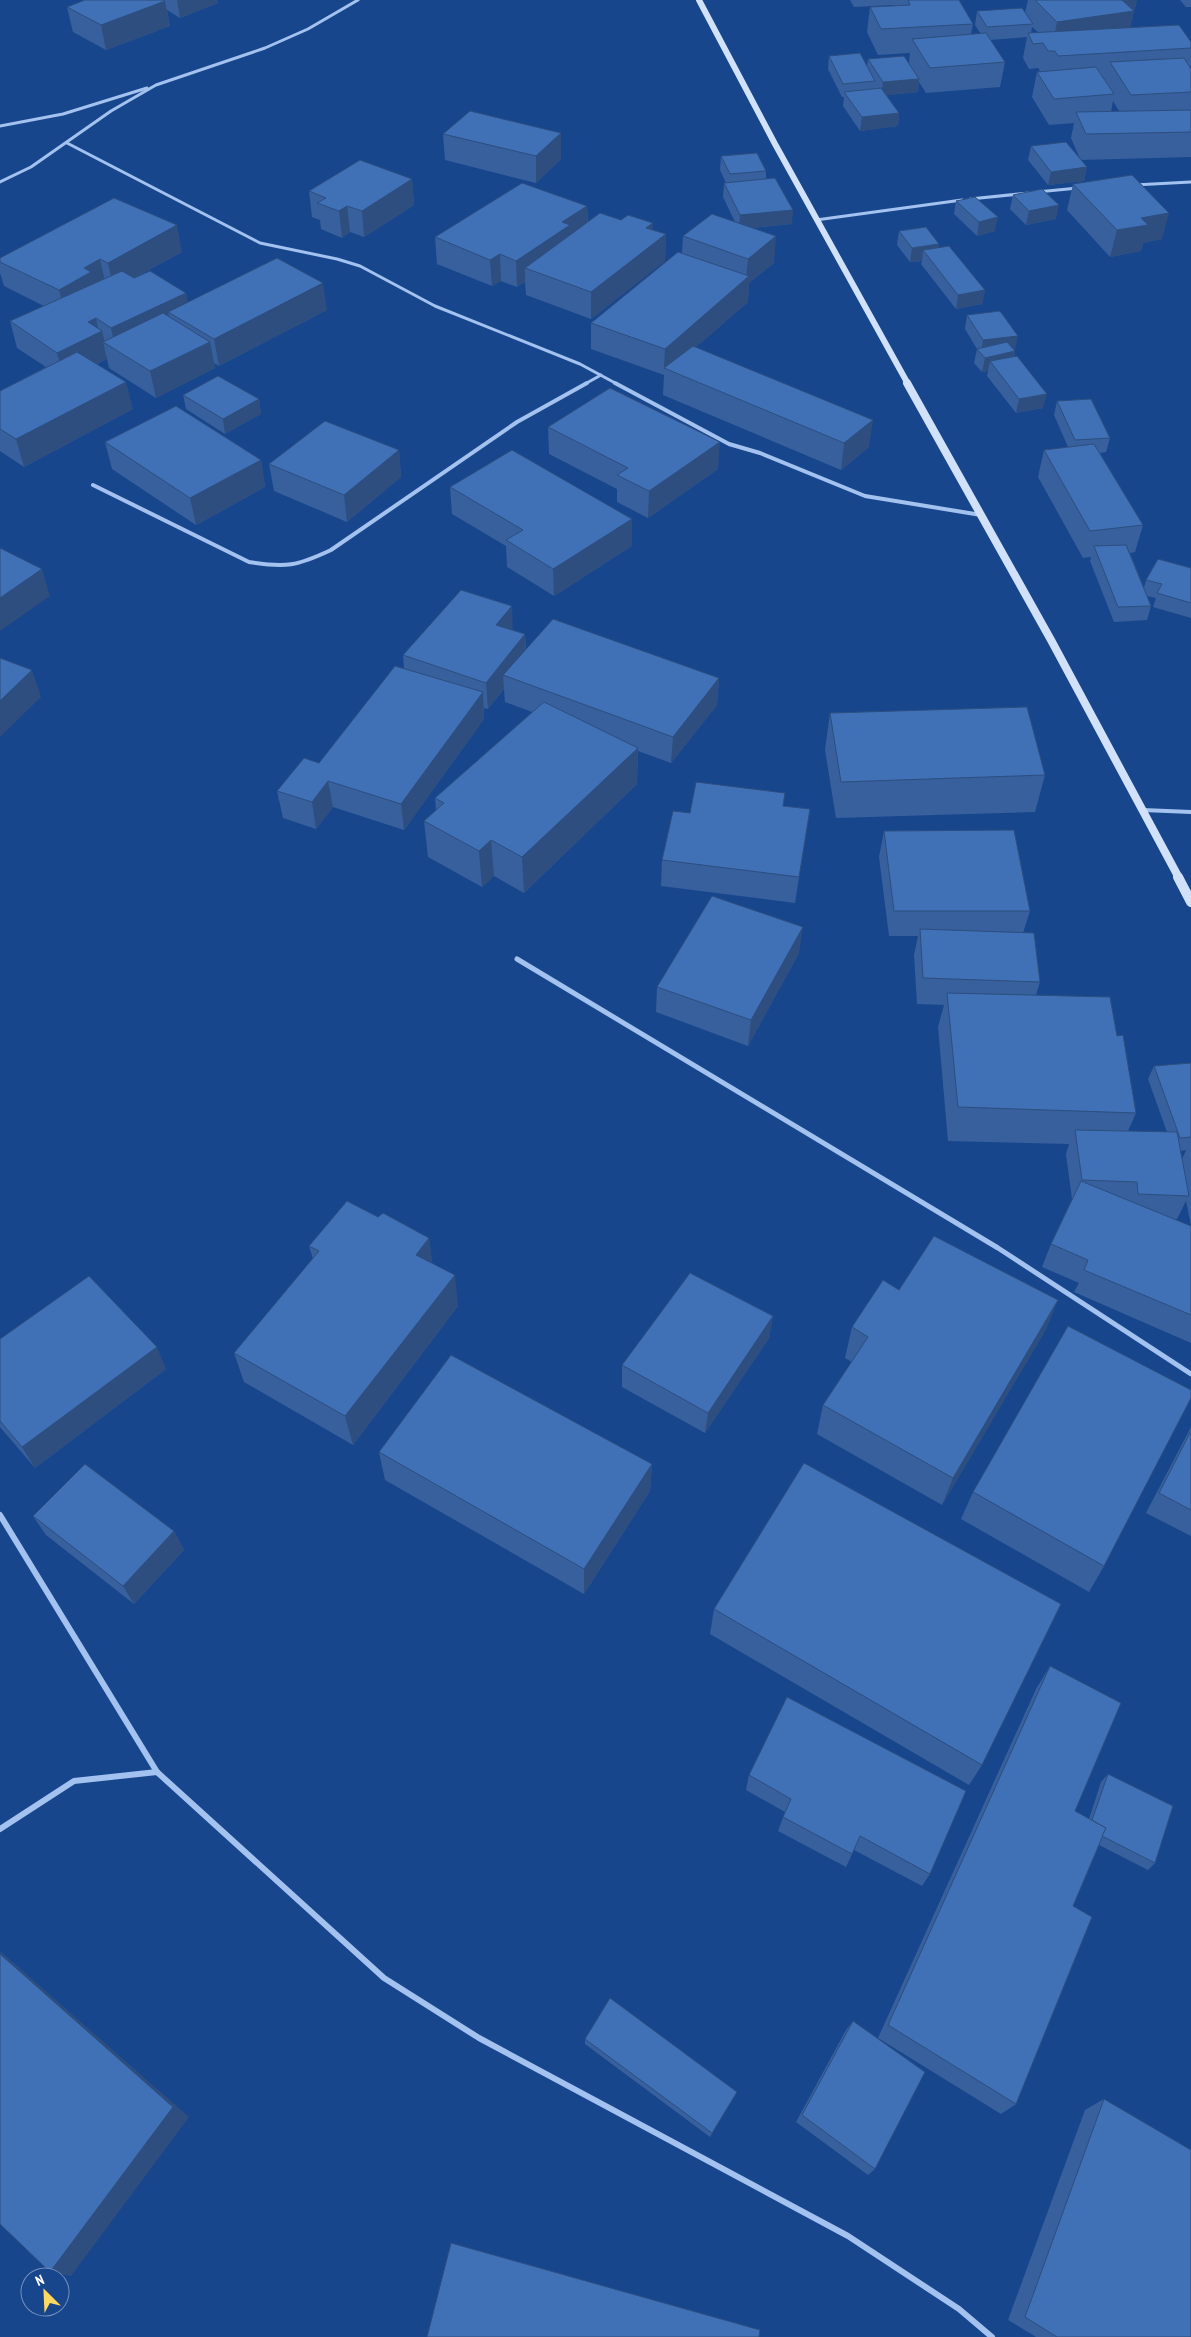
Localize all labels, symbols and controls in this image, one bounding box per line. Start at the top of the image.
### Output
north arrow [20,2267,70,2317]
text: N [33,2270,47,2290]

